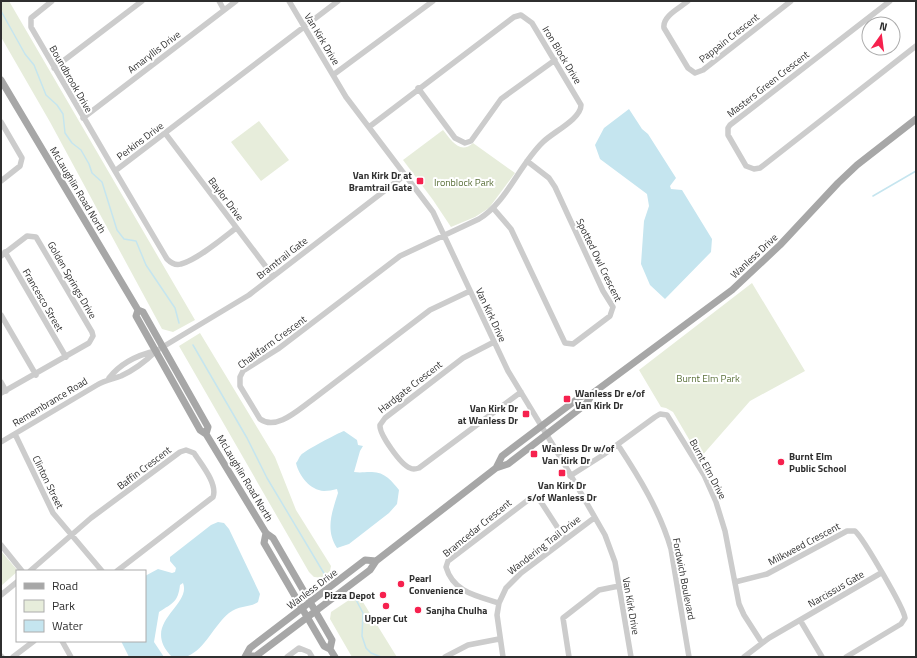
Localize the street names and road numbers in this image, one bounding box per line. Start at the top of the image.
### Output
street label: Pappain Crescent [696,9,763,66]
street label: Van Kirk Drive [301,10,343,68]
street label: Iron Block Drive [539,23,585,87]
street label: Amaryllis Drive [124,27,184,77]
street label: Boundbrook Drive [46,43,96,115]
street label: Masters Green Crescent [724,47,813,121]
street label: Perkins Drive [113,118,167,164]
street label: McLaughlin Road North [46,144,110,236]
street label: Baylor Drive [205,174,247,224]
street label: Spotted Owl Crescent [572,216,626,305]
street label: Wanless Drive [727,230,781,282]
street label: Bramtrail Gate [253,233,311,283]
street label: Golden Springs Drive [44,238,100,322]
street label: Francesco Street [19,266,67,335]
street label: Van Kirk Drive [472,285,510,345]
street label: Chalkfarm Crescent [234,312,310,372]
street label: Hardgate Crescent [375,357,446,417]
street label: Remembrance Road [10,374,90,430]
street label: McLaughlin Road North [213,432,277,524]
street label: Burnt Elm Drive [686,436,730,502]
street label: Baffin Crescent [114,442,175,493]
street label: Clinton Street [29,453,68,512]
street label: Bramcedar Crescent [439,495,515,561]
street label: Wandering Trail Drive [504,512,584,578]
street label: Milkweed Crescent [765,518,843,569]
street label: Fordwich Boulevard [669,537,699,621]
street label: Wanless Drive [284,565,340,613]
street label: Narcissus Gate [805,567,867,611]
street label: Van Kirk Drive [619,576,643,636]

